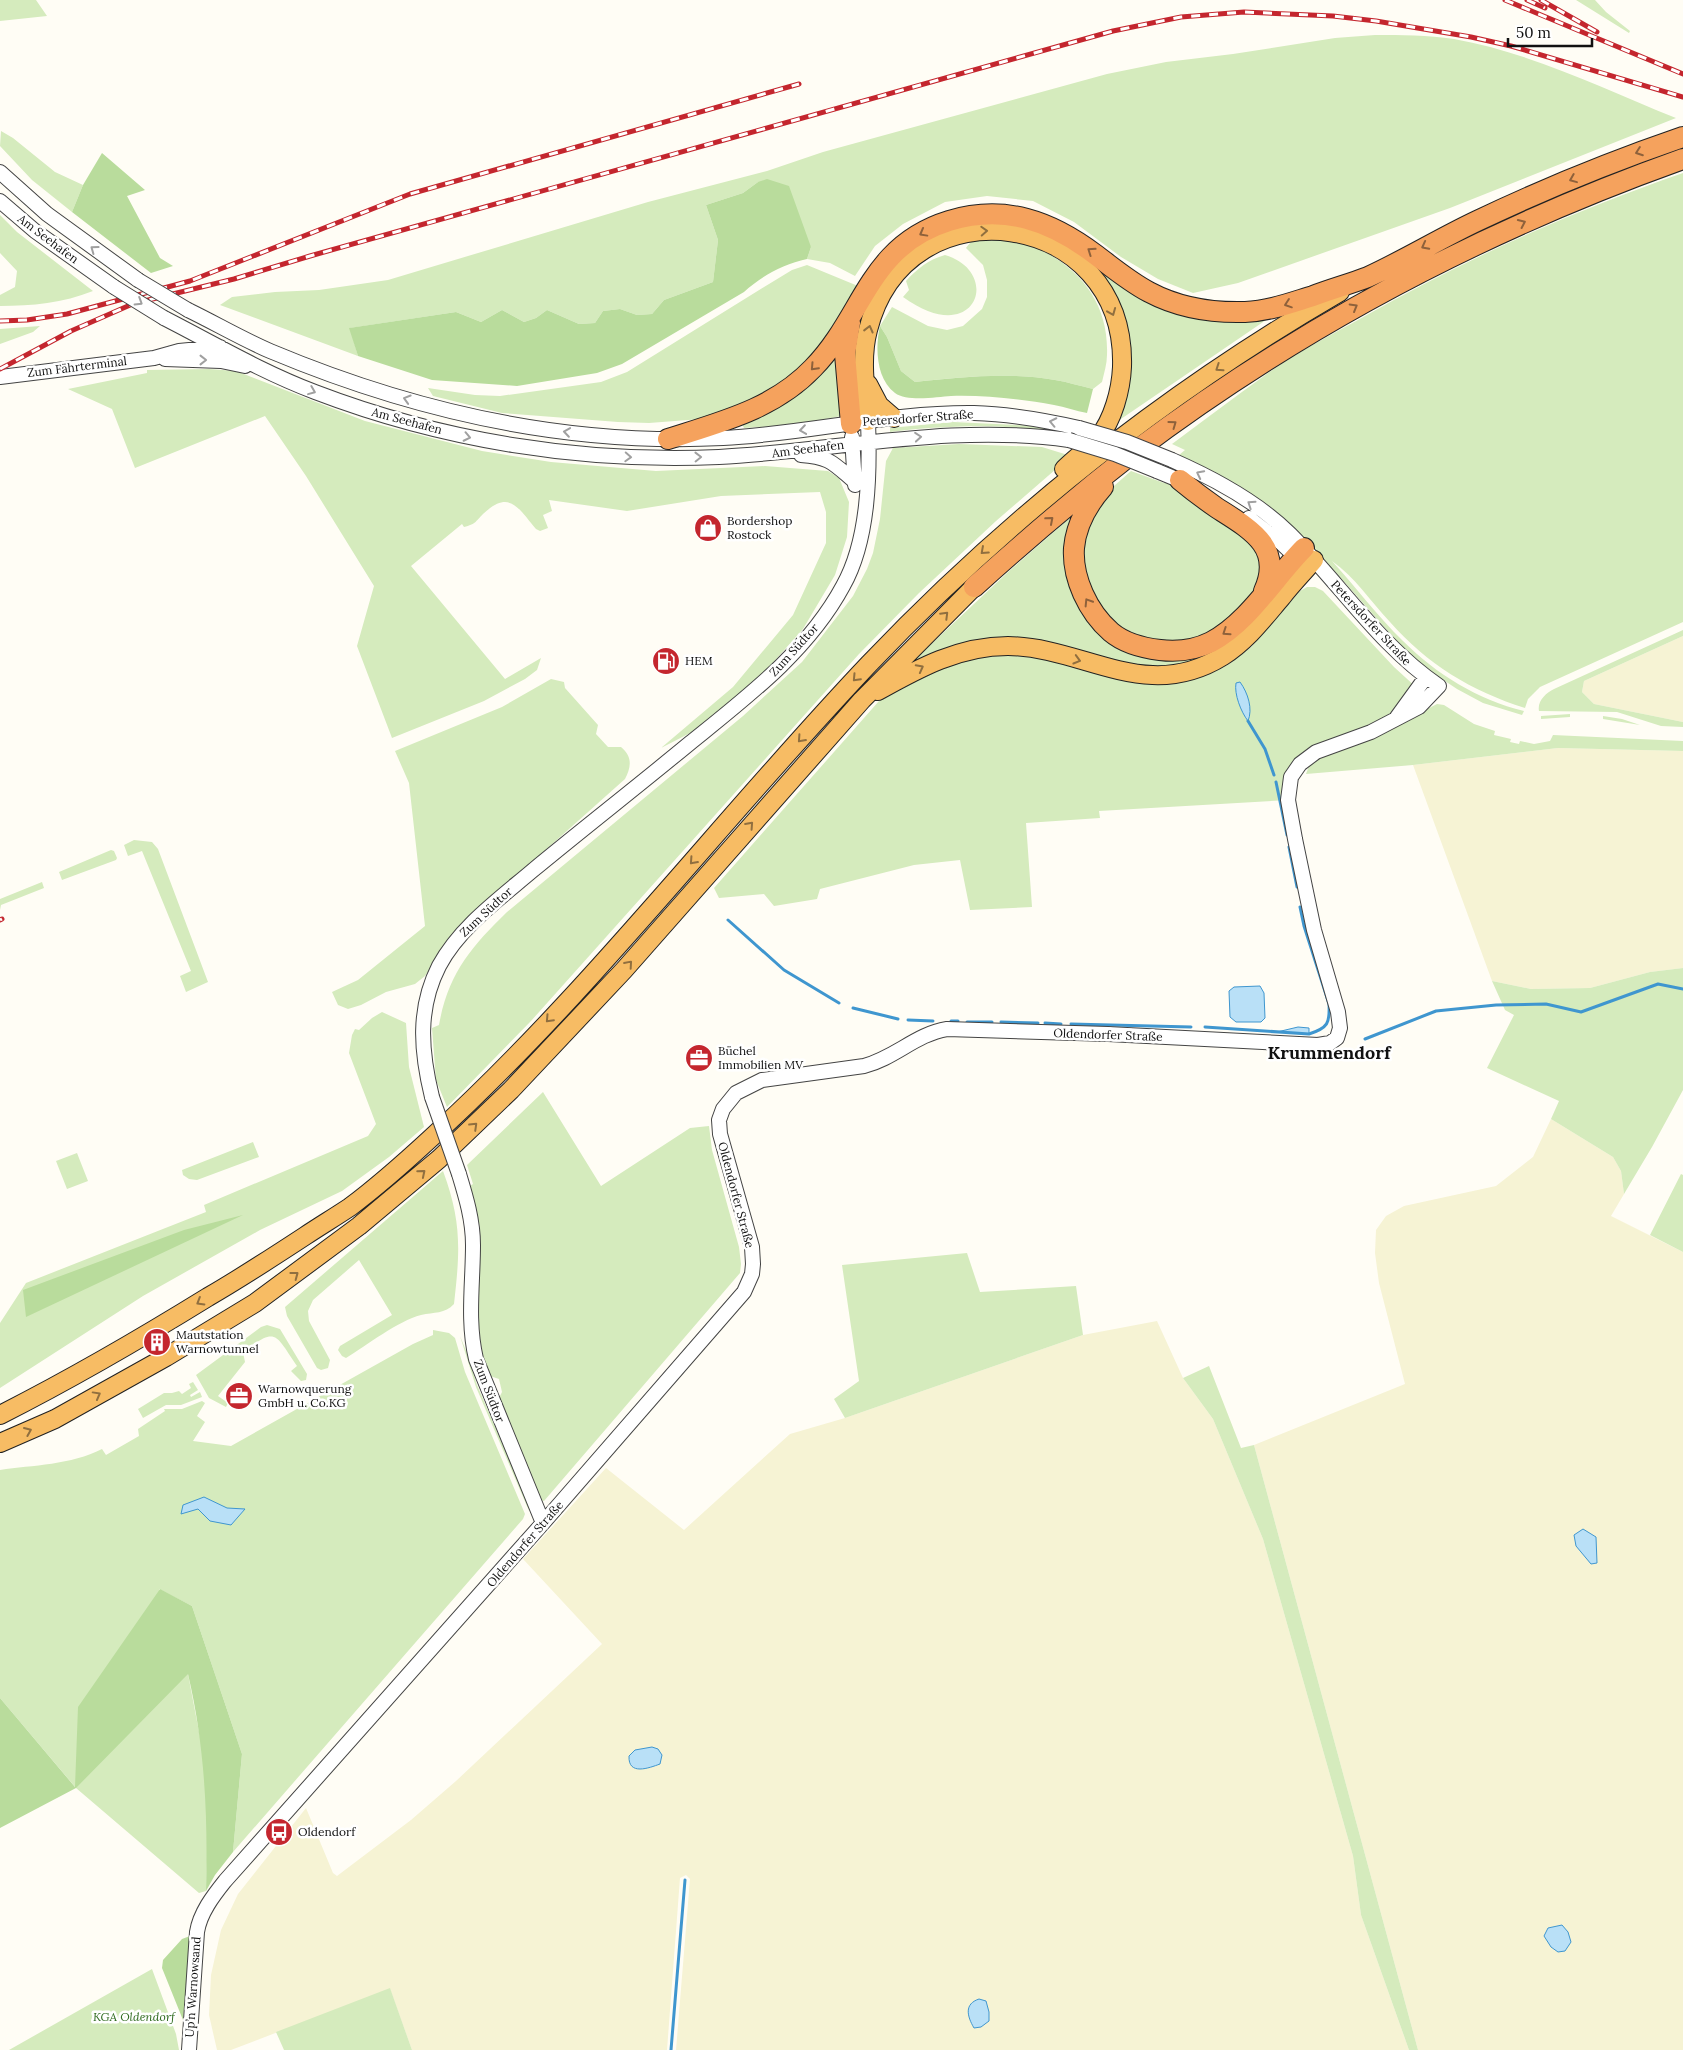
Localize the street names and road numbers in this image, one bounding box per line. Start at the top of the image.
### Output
street label: Am Seehafen [14,210,82,266]
street label: Zum Fährterminal [26,353,128,380]
street label: Am Seehafen [369,404,444,437]
street label: Petersdorfer Straße [862,406,974,429]
street label: Am Seehafen [770,437,845,460]
street label: Petersdorfer Straße [1328,577,1415,669]
street label: Zum Südtor [766,619,822,679]
street label: Zum Südtor [456,883,516,940]
street label: Oldendorfer Straße [1053,1025,1163,1044]
street label: Oldendorfer Straße [715,1140,758,1250]
street label: Zum Südtor [471,1357,509,1425]
street label: Oldendorfer Straße [483,1497,566,1590]
street label: Up’n Warnowsand [181,1936,204,2038]

